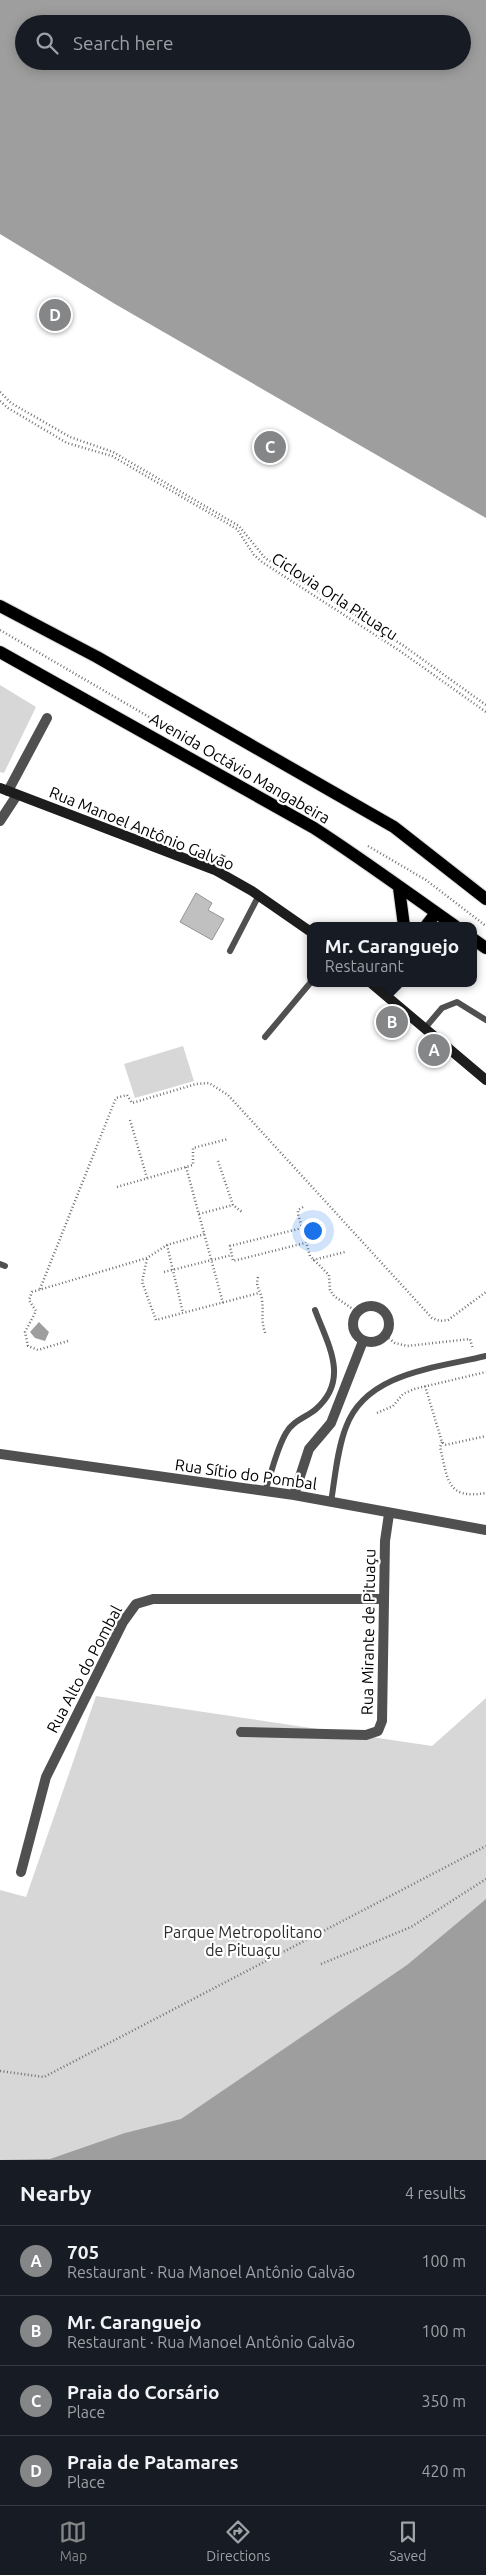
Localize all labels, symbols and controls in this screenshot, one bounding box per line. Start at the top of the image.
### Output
search box [15,15,471,70]
icon: search [33,29,61,57]
text: Search here [73,32,173,54]
pin: D [39,296,71,334]
pin: C [254,428,286,466]
street label: Ciclovia Orla Pituaçu [269,549,401,643]
street label: Avenida Octávio Mangabeira [147,709,333,827]
street label: Rua Manoel Antônio Galvão [47,783,237,873]
popup [307,922,477,987]
text: Mr. Caranguejo [325,935,459,957]
text: Restaurant [325,957,404,975]
pin: B [376,1003,408,1041]
pin: A [418,1031,450,1069]
your location [300,1218,326,1244]
street label: Rua Sítio do Pombal [174,1455,318,1493]
street label: Rua Mirante de Pituaçu [358,1549,378,1715]
street label: Rua Alto do Pombal [43,1602,125,1736]
park label: Parque Metropolitano de Pituaçu [164,1923,322,1959]
text: Nearby [20,2181,91,2205]
text: 4 results [405,2184,466,2202]
text: 705 [67,2241,99,2263]
text: A [30,2252,42,2270]
text: 100 m [421,2252,466,2270]
text: Restaurant · Rua Manoel Antônio Galvão [67,2263,355,2281]
text: Mr. Caranguejo [67,2311,202,2333]
text: B [31,2322,41,2340]
text: 100 m [421,2322,466,2340]
text: Restaurant · Rua Manoel Antônio Galvão [67,2333,355,2351]
text: Praia do Corsário [67,2381,219,2403]
text: C [31,2392,41,2410]
text: 350 m [421,2392,466,2410]
text: Place [67,2403,105,2421]
text: Praia de Patamares [67,2451,238,2473]
text: D [30,2462,42,2480]
text: 420 m [421,2462,466,2480]
text: Place [67,2473,105,2491]
tab: Map [59,2518,87,2564]
tab: Directions [206,2518,270,2564]
tab: Saved [389,2518,427,2564]

